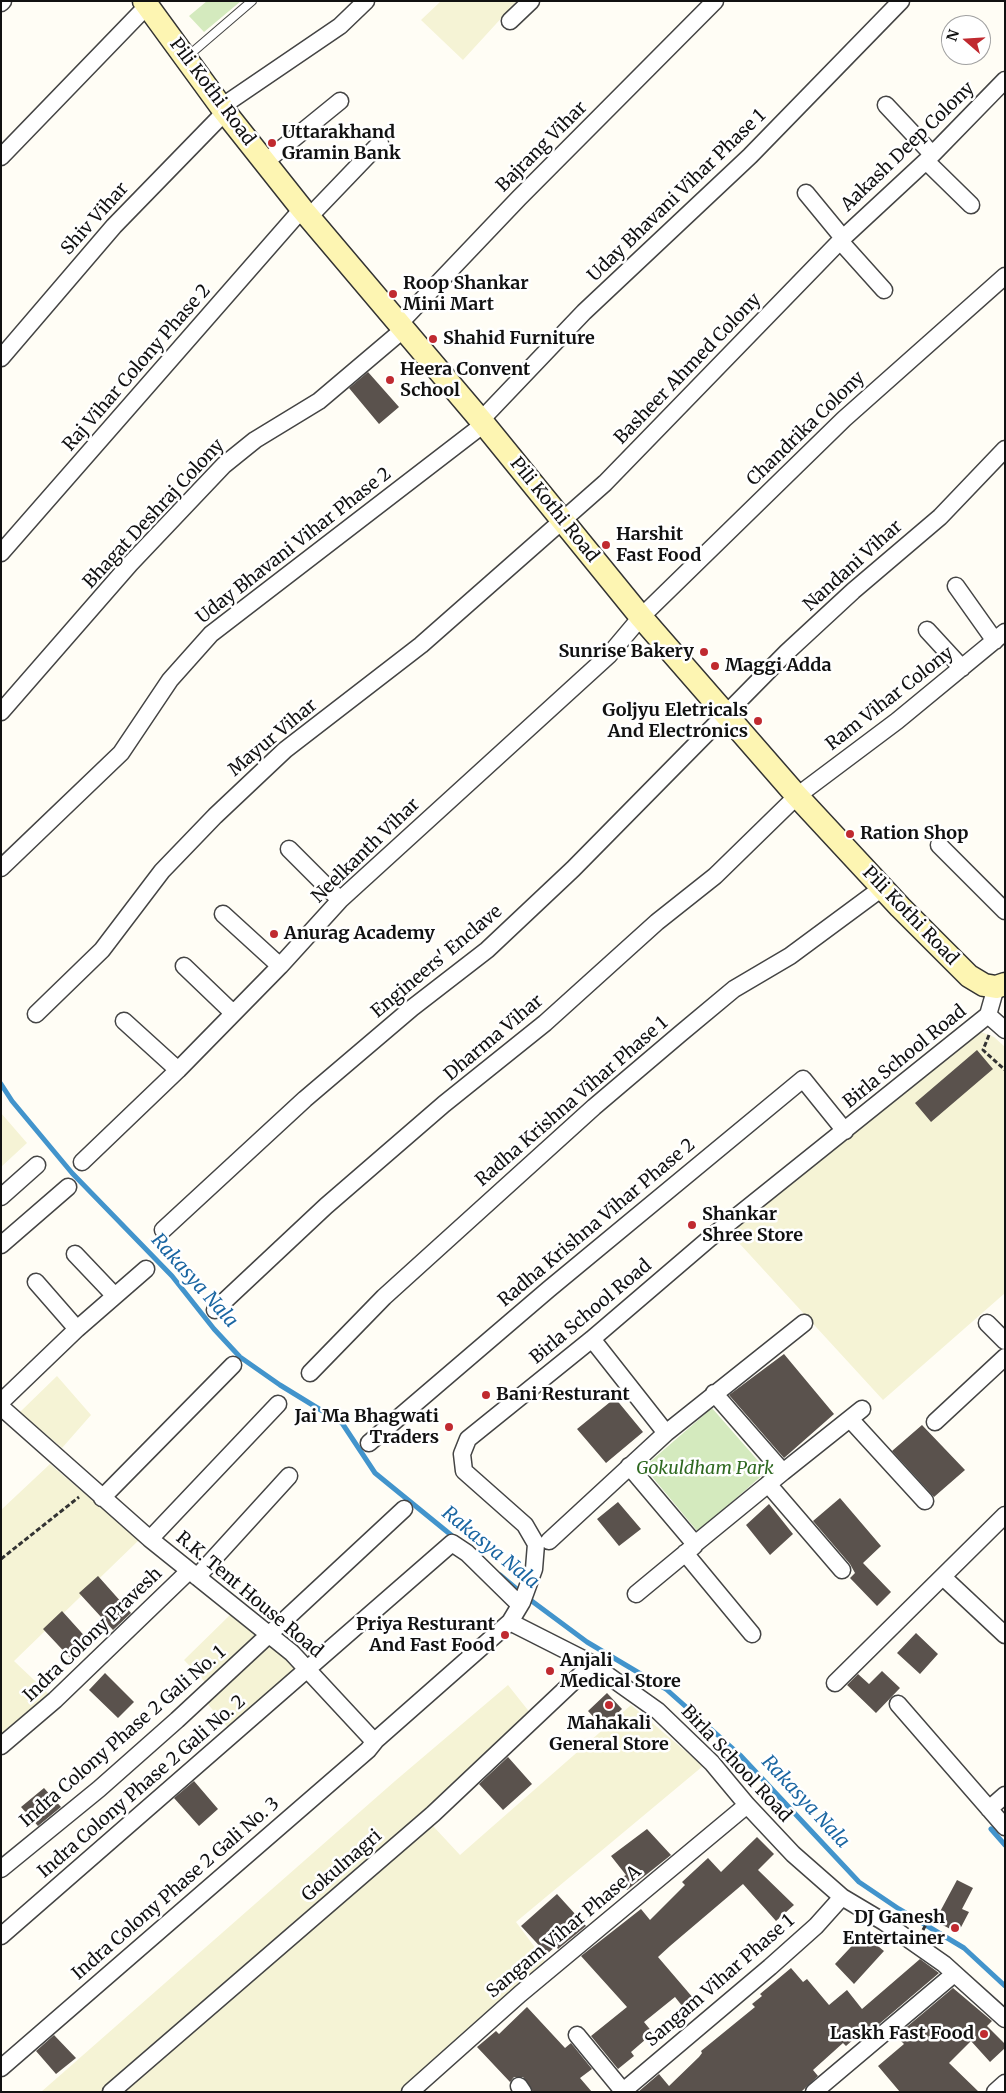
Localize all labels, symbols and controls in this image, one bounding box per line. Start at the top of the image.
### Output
north arrow [941,15,991,65]
text: N [942,27,963,44]
street label: Pili Kothi Road [165,34,259,150]
street label: Aakash Deep Colony [837,78,979,216]
street label: Bajrang Vihar [492,97,592,197]
street label: Uday Bhavani Vihar Phase 1 [584,105,770,287]
place label: Uttarakhand Gramin Bank [282,122,401,164]
marker: Uttarakhand Gramin Bank [266,137,278,149]
street label: Shiv Vihar [57,178,133,260]
place label: Roop Shankar Mini Mart [403,273,529,316]
street label: Raj Vihar Colony Phase 2 [59,280,215,456]
marker: Roop Shankar Mini Mart [387,288,399,300]
street label: Basheer Ahmed Colony [610,289,766,449]
place label: Shahid Furniture [443,328,595,350]
marker: Shahid Furniture [427,333,439,345]
place label: Heera Convent School [400,359,530,402]
street label: Chandrika Colony [743,367,869,491]
marker: Heera Convent School [384,374,396,386]
street label: Bhagat Deshraj Colony [79,435,229,593]
street label: Pili Kothi Road [505,453,603,567]
street label: Uday Bhavani Vihar Phase 2 [192,463,396,629]
street label: Nandani Vihar [799,516,907,616]
place label: Harshit Fast Food [616,524,701,566]
marker: Harshit Fast Food [600,539,612,551]
place label: Sunrise Bakery [558,641,694,663]
street label: Ram Vihar Colony [822,643,958,755]
marker: Sunrise Bakery [698,646,710,658]
place label: Maggi Adda [725,655,831,677]
marker: Maggi Adda [709,660,721,672]
street label: Mayur Vihar [224,695,322,781]
place label: Goljyu Eletricals And Electronics [602,700,748,742]
marker: Goljyu Eletricals And Electronics [752,715,764,727]
street label: Neelkanth Vihar [308,794,424,908]
place label: Ration Shop [860,823,968,845]
marker: Ration Shop [844,828,856,840]
street label: Pili Kothi Road [858,862,962,970]
street label: Engineers' Enclave [367,901,507,1023]
place label: Anurag Academy [284,923,435,945]
marker: Anurag Academy [268,928,280,940]
street label: Dharma Vihar [440,991,548,1085]
street label: Birla School Road [839,1001,971,1113]
street label: Radha Krishna Vihar Phase 1 [472,1013,672,1191]
street label: Radha Krishna Vihar Phase 2 [494,1134,700,1312]
place label: Shankar Shree Store [702,1204,803,1246]
marker: Shankar Shree Store [686,1219,698,1231]
water label: Rakasya Nala [146,1229,242,1333]
street label: Birla School Road [526,1255,656,1369]
place label: Bani Resturant [496,1384,630,1406]
marker: Bani Resturant [480,1389,492,1401]
place label: Jai Ma Bhagwati Traders [294,1406,439,1448]
marker: Jai Ma Bhagwati Traders [443,1421,455,1433]
park label: Gokuldham Park [636,1458,774,1480]
water label: Rakasya Nala [437,1502,543,1594]
street label: R.K. Tent House Road [171,1527,327,1663]
street label: Indra Colony Pravesh [19,1563,167,1707]
place label: Priya Resturant And Fast Food [356,1614,495,1656]
marker: Priya Resturant And Fast Food [499,1629,511,1641]
street label: Indra Colony Phase 2 Gali No. 1 [16,1642,230,1832]
place label: Anjali Medical Store [560,1650,681,1692]
marker: Anjali Medical Store [544,1665,556,1677]
street label: Indra Colony Phase 2 Gali No. 2 [34,1691,250,1883]
marker: Mahakali General Store [603,1699,615,1711]
street label: Birla School Road [676,1701,796,1827]
place label: Mahakali General Store [549,1713,669,1756]
water label: Rakasya Nala [756,1751,854,1853]
street label: Indra Colony Phase 2 Gali No. 3 [68,1793,284,1985]
street label: Gokulnagri [298,1825,386,1907]
street label: Sangam Vihar Phase A [482,1861,646,2003]
place label: DJ Ganesh Entertainer [843,1907,945,1950]
street label: Sangam Vihar Phase 1 [641,1910,799,2052]
marker: DJ Ganesh Entertainer [949,1922,961,1934]
place label: Laskh Fast Food [830,2023,974,2045]
marker: Laskh Fast Food [978,2028,990,2040]

